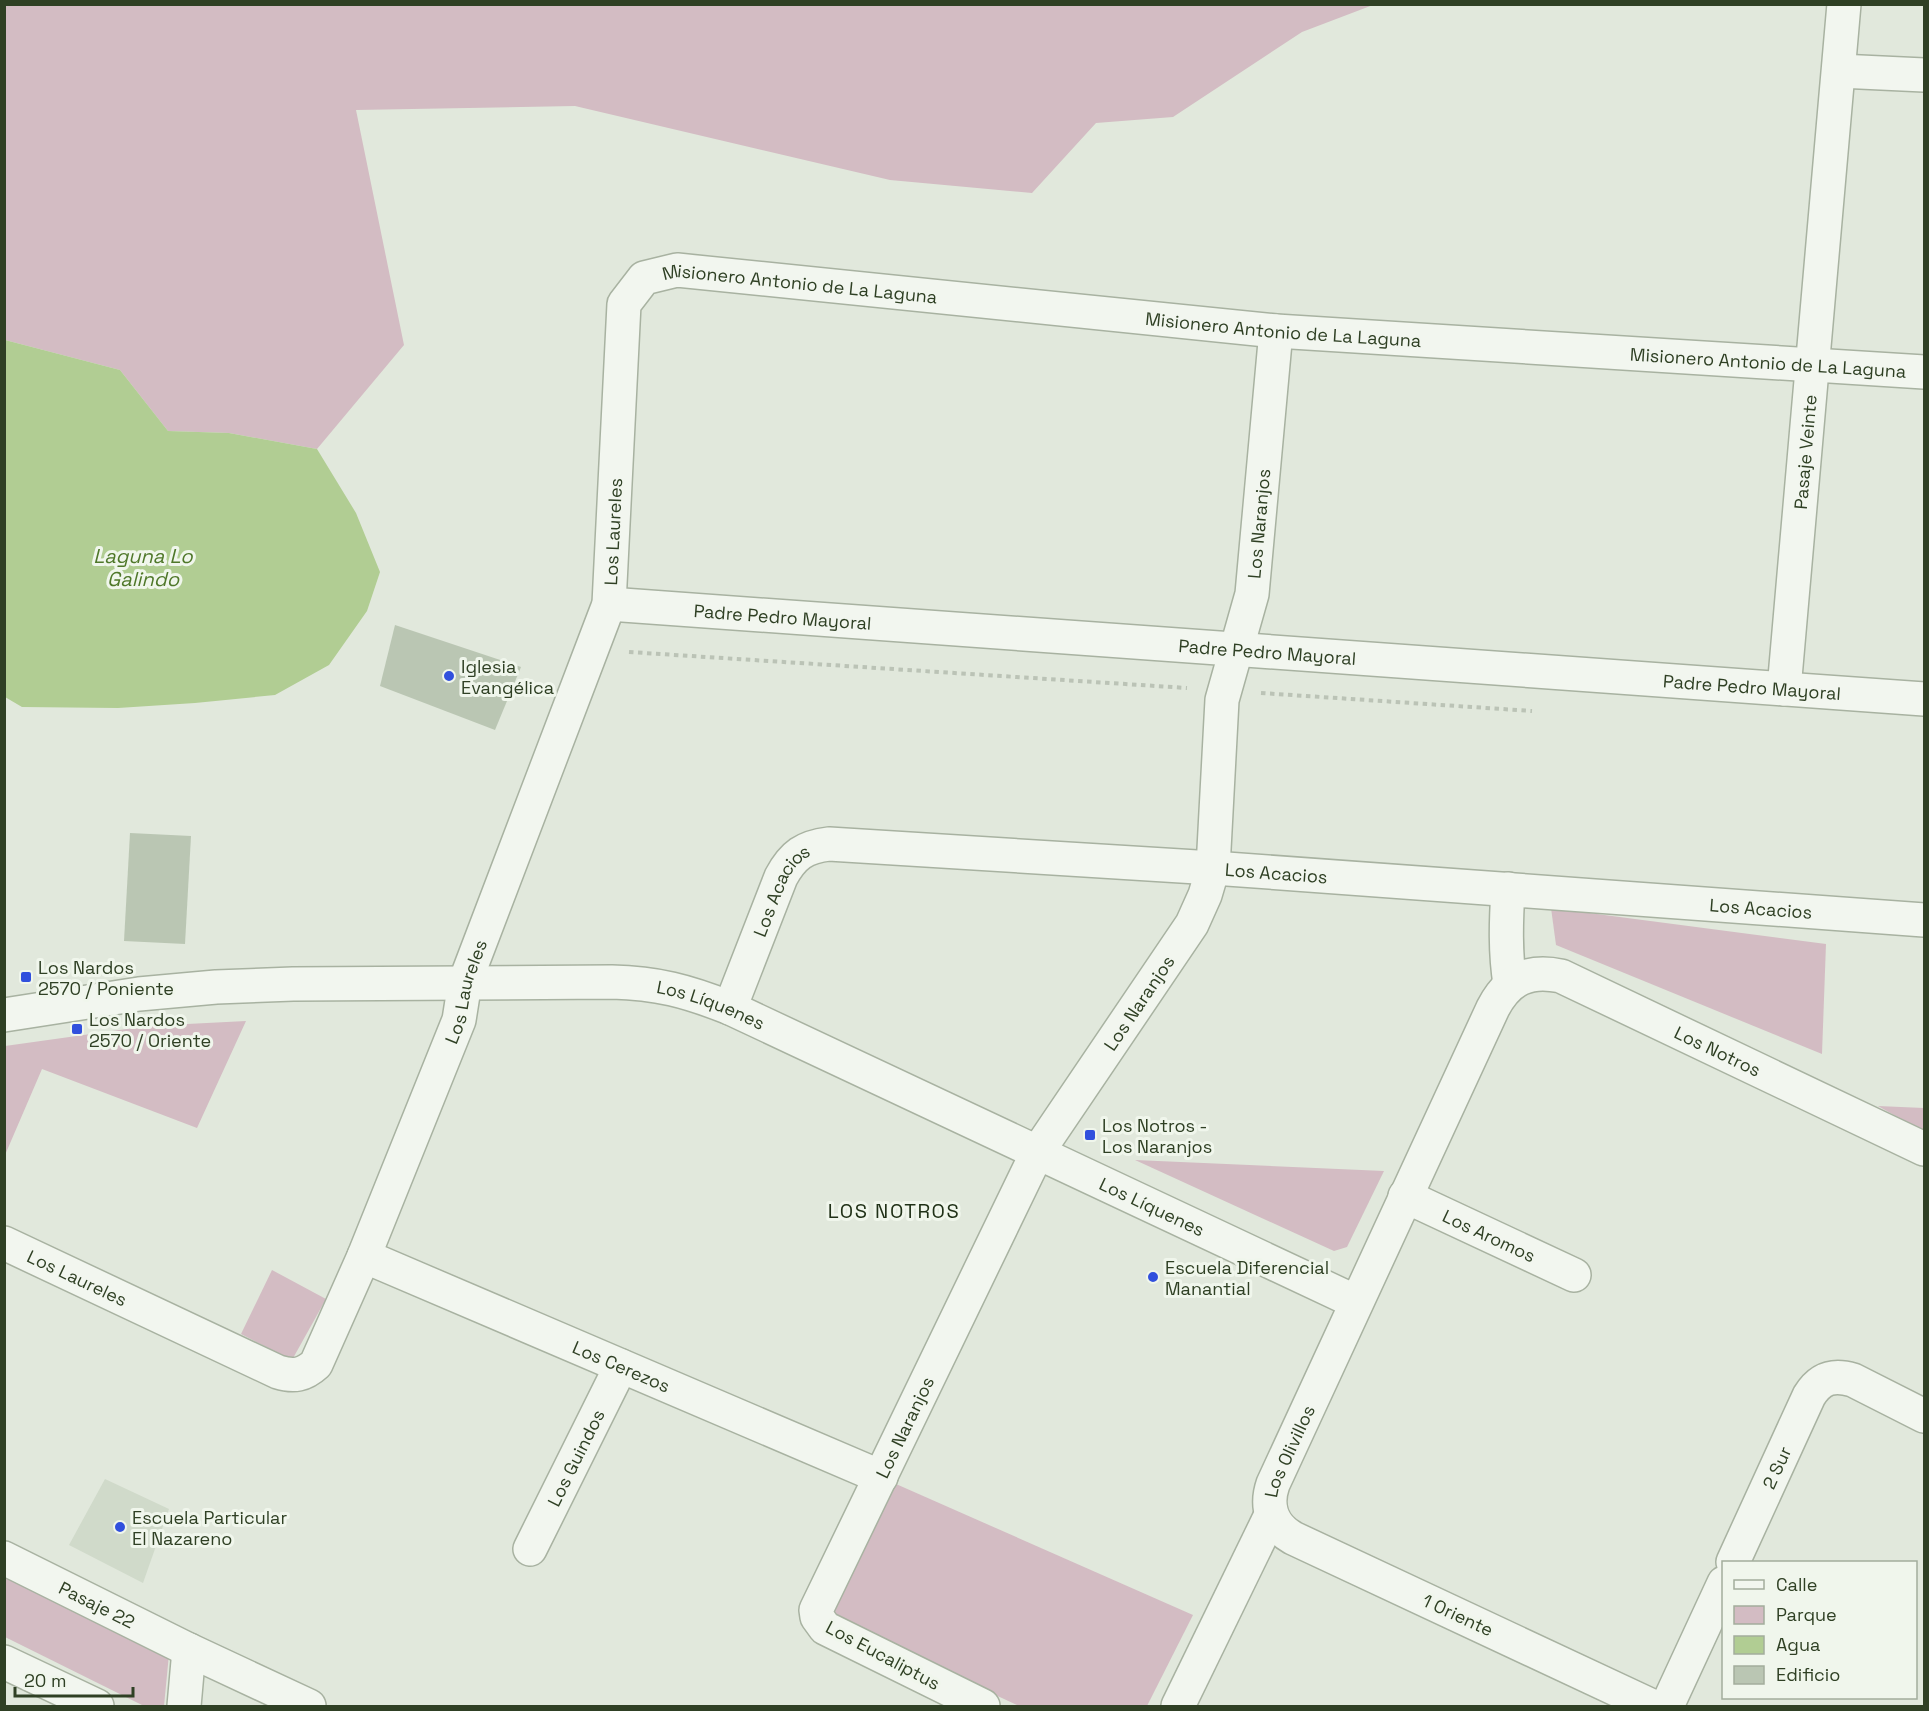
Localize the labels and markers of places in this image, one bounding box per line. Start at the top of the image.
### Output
place label: Iglesia Evangélica [461,655,554,699]
marker: Iglesia Evangélica [442,669,456,683]
place label: Los Nardos 2570 / Poniente [38,956,174,1000]
marker: Los Nardos 2570 / Poniente [19,970,33,984]
place label: Los Nardos 2570 / Oriente [89,1008,211,1052]
marker: Los Nardos 2570 / Oriente [70,1022,84,1036]
place label: Los Notros - Los Naranjos [1102,1114,1212,1158]
marker: Los Notros - Los Naranjos [1083,1128,1097,1142]
place label: Escuela Diferencial Manantial [1165,1256,1329,1300]
marker: Escuela Diferencial Manantial [1146,1270,1160,1284]
place label: Escuela Particular El Nazareno [132,1506,287,1550]
marker: Escuela Particular El Nazareno [113,1520,127,1534]

